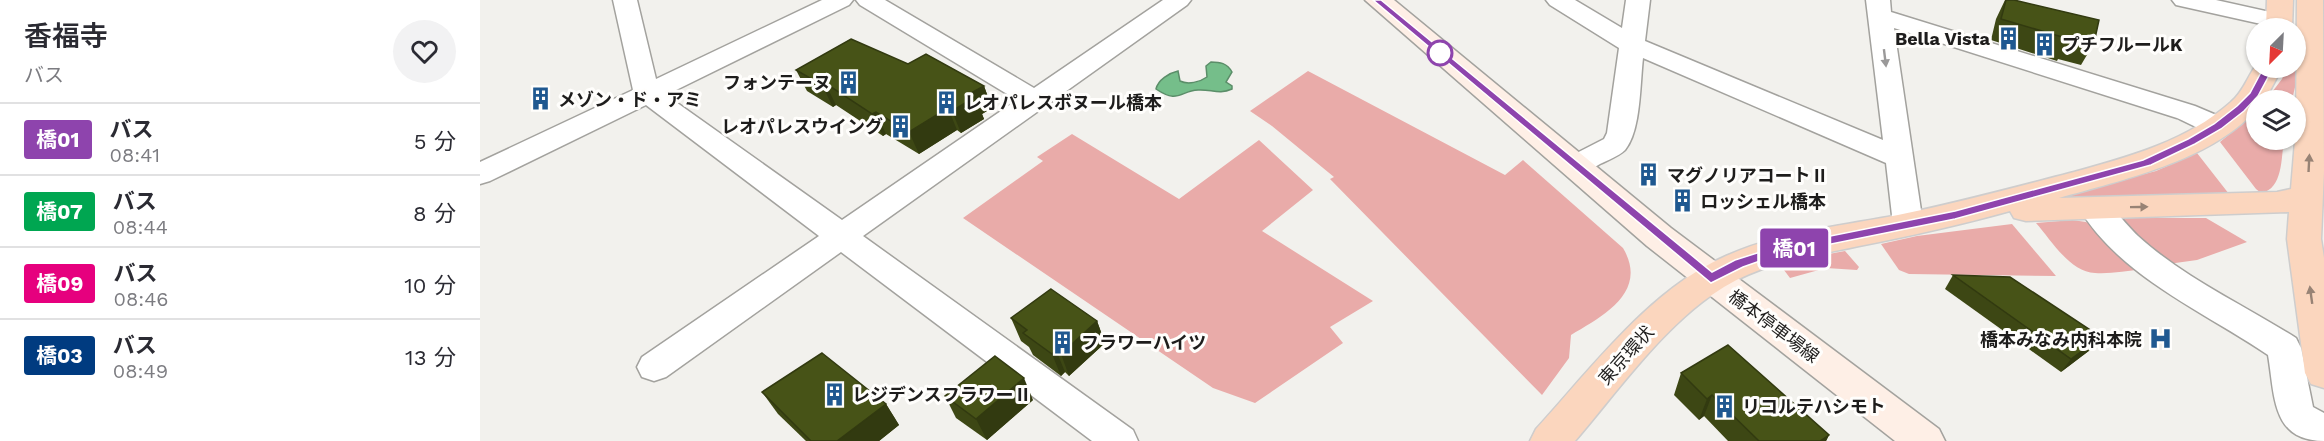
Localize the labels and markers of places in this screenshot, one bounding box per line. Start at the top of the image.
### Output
building icon: Bella Vista [1995,25,2021,51]
place label: Bella Vista [1895,28,1991,49]
building icon: プチフルールK [2031,31,2057,57]
place label: プチフルールK [2062,34,2183,55]
unlabelled marker [1427,40,1453,66]
building icon: フォンテーヌ [836,69,862,95]
place label: フォンテーヌ [723,72,831,93]
building icon: メゾン・ド・アミ [527,86,553,112]
place label: メゾン・ド・アミ [558,89,702,110]
building icon: レオパレスボヌール橋本 [933,89,959,115]
place label: レオパレスボヌール橋本 [964,92,1162,113]
building icon: レオパレスウイング [888,113,914,139]
place label: レオパレスウイング [721,116,883,137]
building icon: マグノリアコートⅡ [1636,162,1662,188]
place label: マグノリアコートⅡ [1667,165,1829,186]
building icon: ロッシェル橋本 [1669,188,1695,214]
place label: ロッシェル橋本 [1700,191,1826,212]
hospital icon: 橋本みなみ内科本院 [2147,326,2173,352]
building icon: フラワーハイツ [1050,329,1076,355]
place label: 橋本みなみ内科本院 [1980,329,2142,350]
place label: フラワーハイツ [1081,332,1206,353]
building icon: レジデンスフラワーⅡ [821,381,847,407]
place label: レジデンスフラワーⅡ [852,384,1032,405]
building icon: リコルテハシモト [1711,393,1737,419]
place label: リコルテハシモト [1742,396,1886,417]

